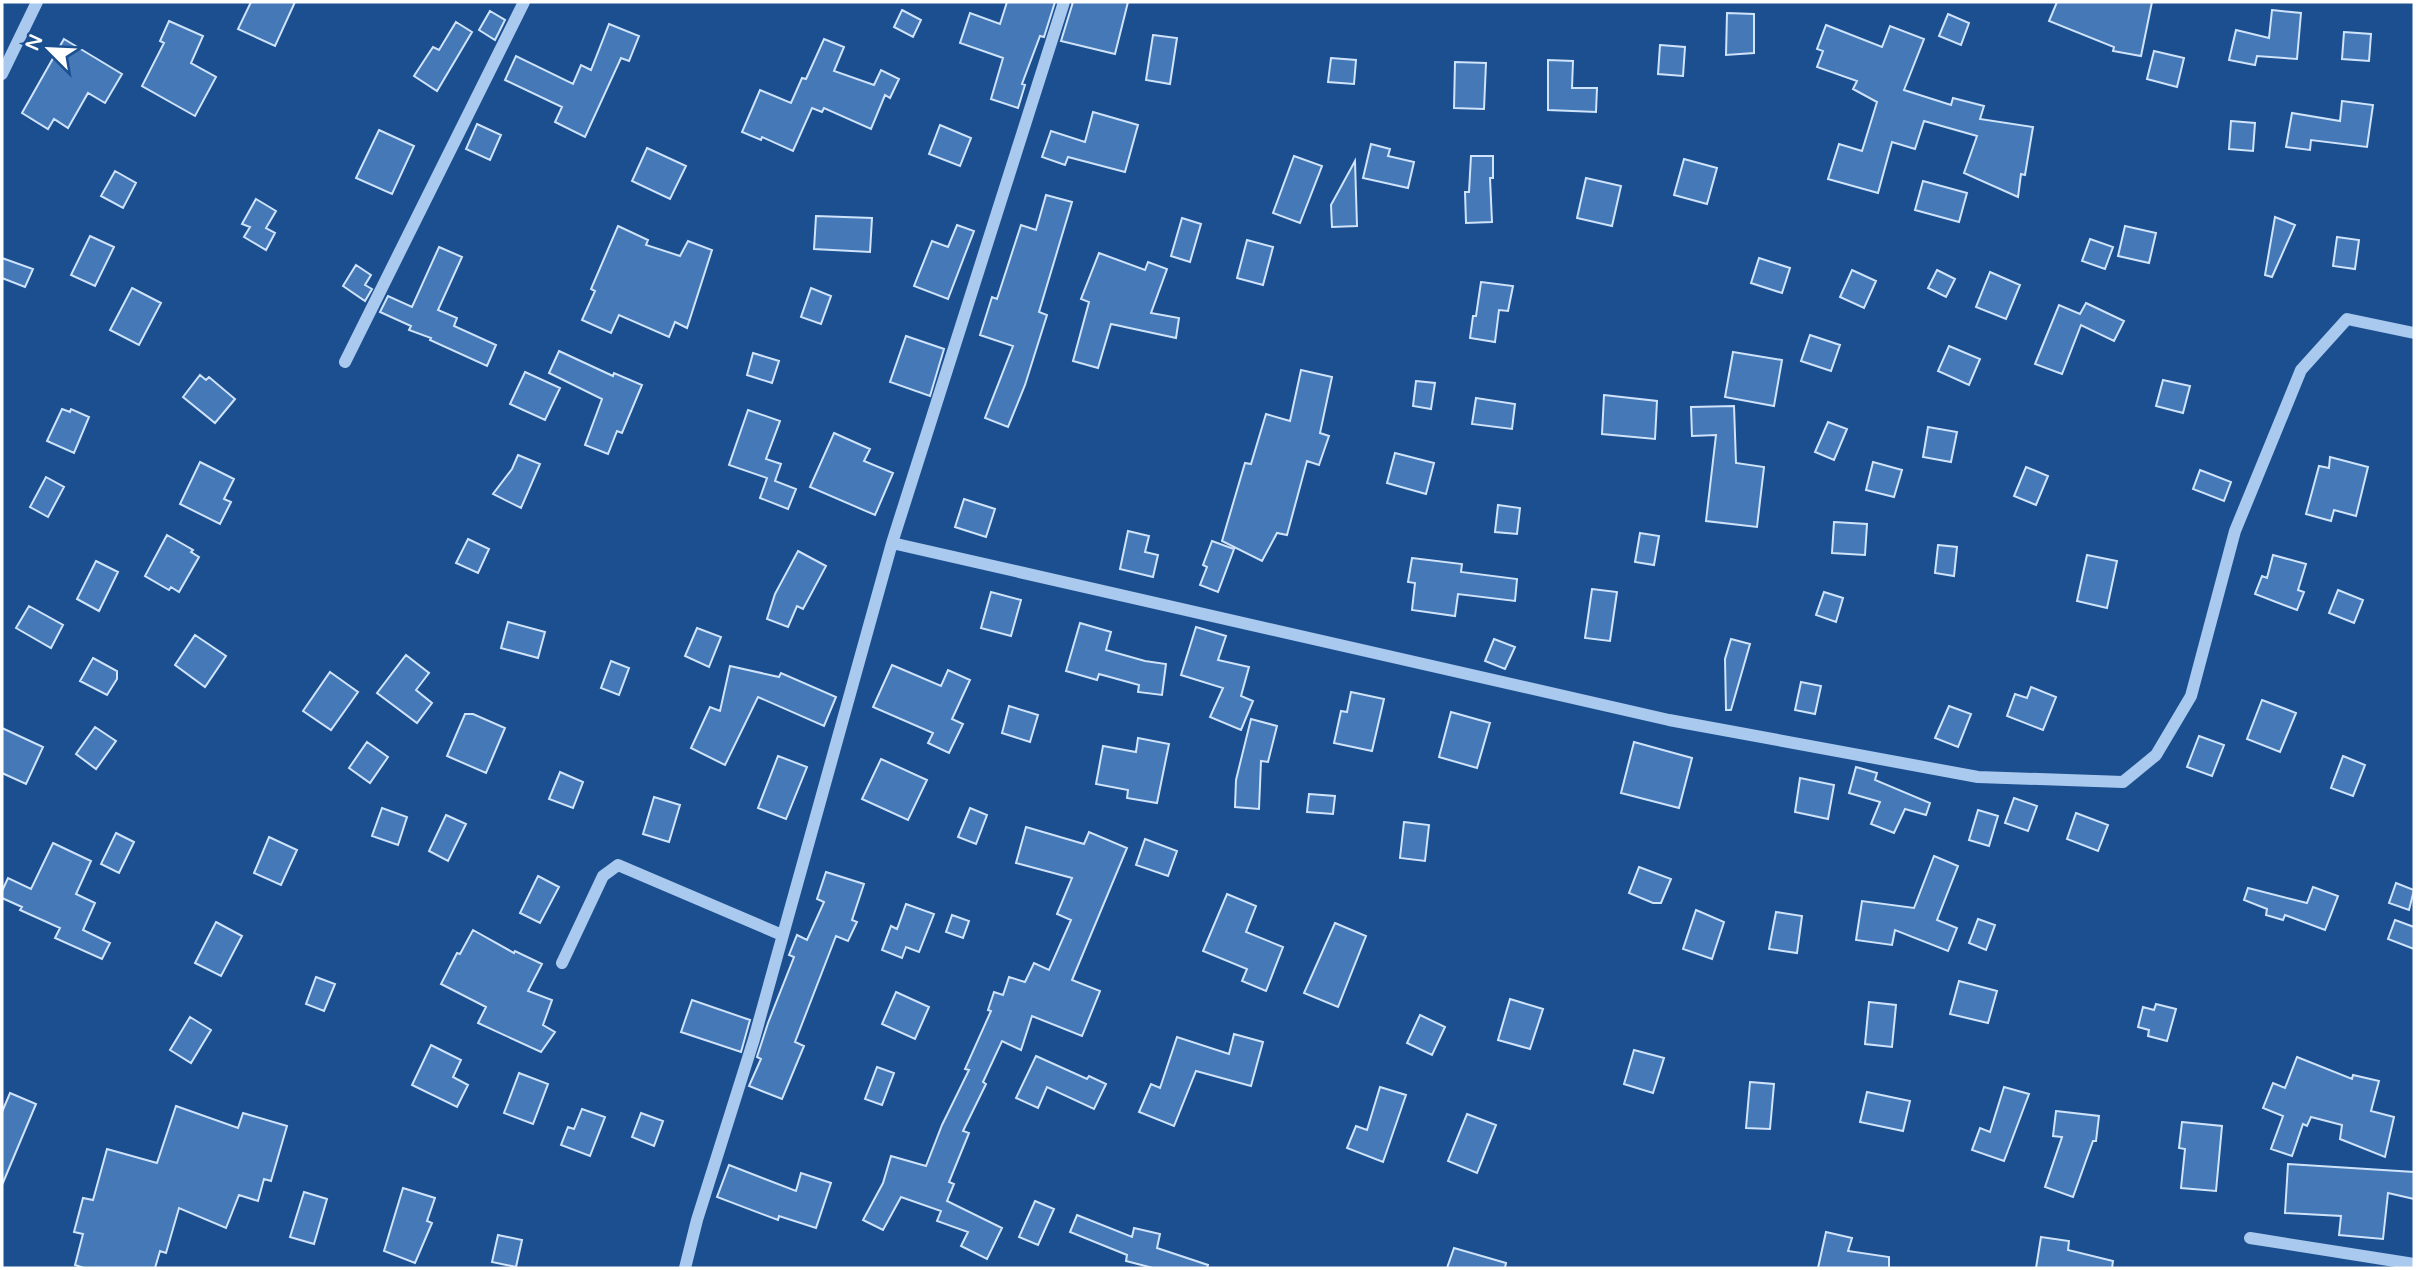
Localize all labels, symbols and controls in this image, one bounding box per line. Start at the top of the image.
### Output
north arrow [14,14,84,84]
text: N [21,31,48,54]

